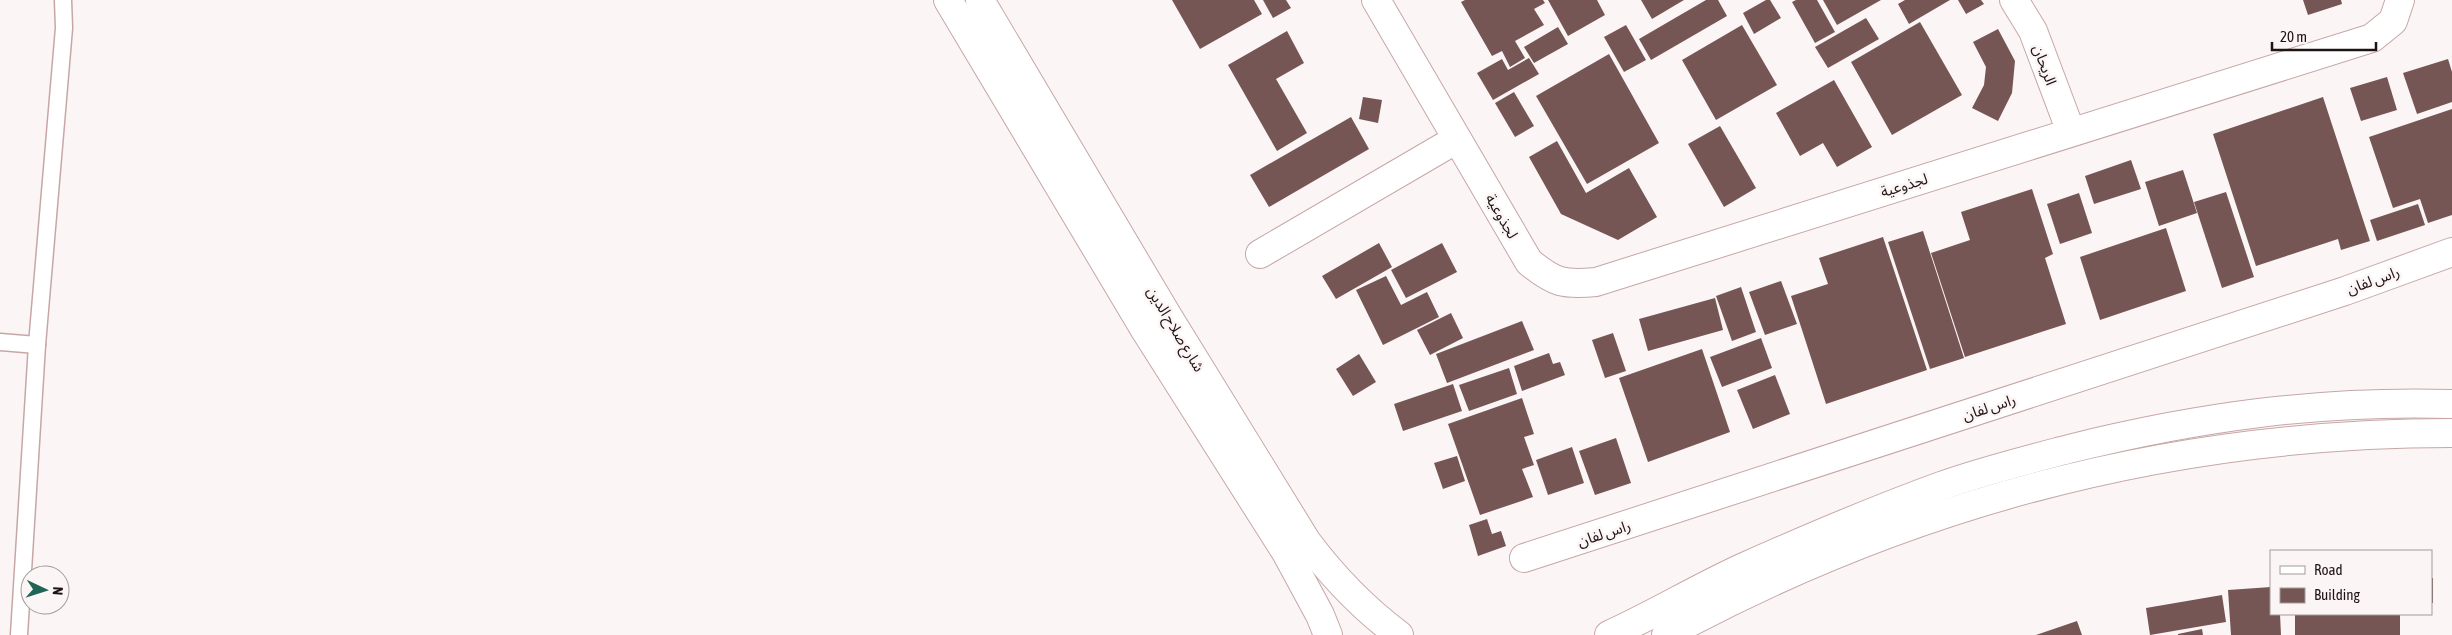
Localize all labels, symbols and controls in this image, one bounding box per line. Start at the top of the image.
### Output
scale bar [2272,20,2376,52]
text: 20 m [2280,28,2307,45]
street label: الريحان [2029,43,2060,88]
street label: لجذوعية [1878,170,1930,201]
street label: لجذوعية [1482,191,1522,242]
street label: راس لفان [2344,263,2402,298]
street label: شارع صلاح الدين [1140,283,1208,377]
street label: راس لفان [1960,390,2018,425]
street label: راس لفان [1575,516,1633,551]
legend [2270,550,2432,615]
text: Road [2314,561,2343,578]
north arrow [20,565,70,615]
text: N [50,586,66,596]
text: Building [2314,586,2360,603]

